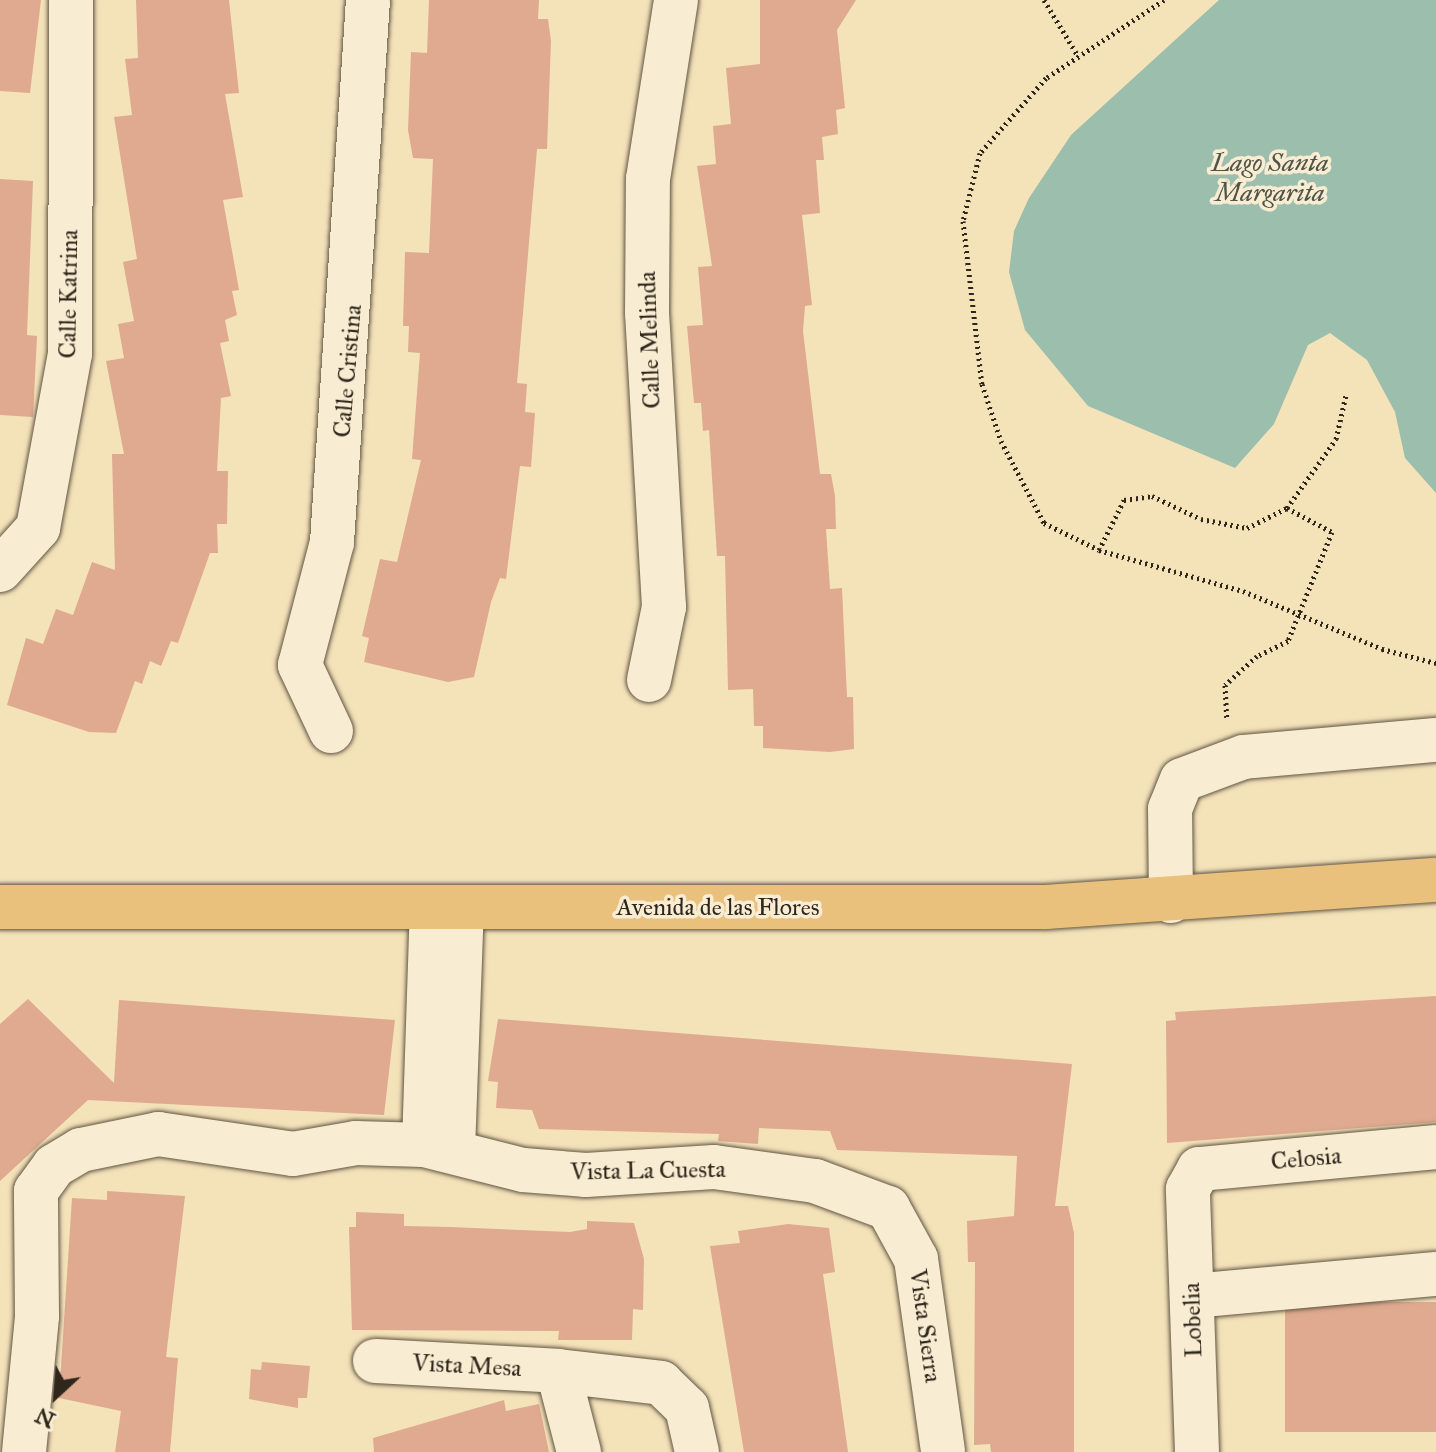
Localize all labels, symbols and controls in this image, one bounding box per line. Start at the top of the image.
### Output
water label: Lago Santa Margarita [1211,147,1329,208]
street label: Calle Katrina [53,229,85,359]
street label: Calle Melinda [633,271,667,409]
street label: Calle Cristina [328,303,368,439]
street label: Avenida de las Flores [617,894,819,922]
street label: Celosia [1270,1142,1342,1176]
street label: Vista La Cuesta [570,1155,726,1187]
street label: Vista Sierra [903,1267,947,1385]
street label: Lobelia [1177,1282,1209,1358]
street label: Vista Mesa [412,1349,522,1383]
north arrow [16,1356,96,1436]
text: N [31,1402,60,1434]

